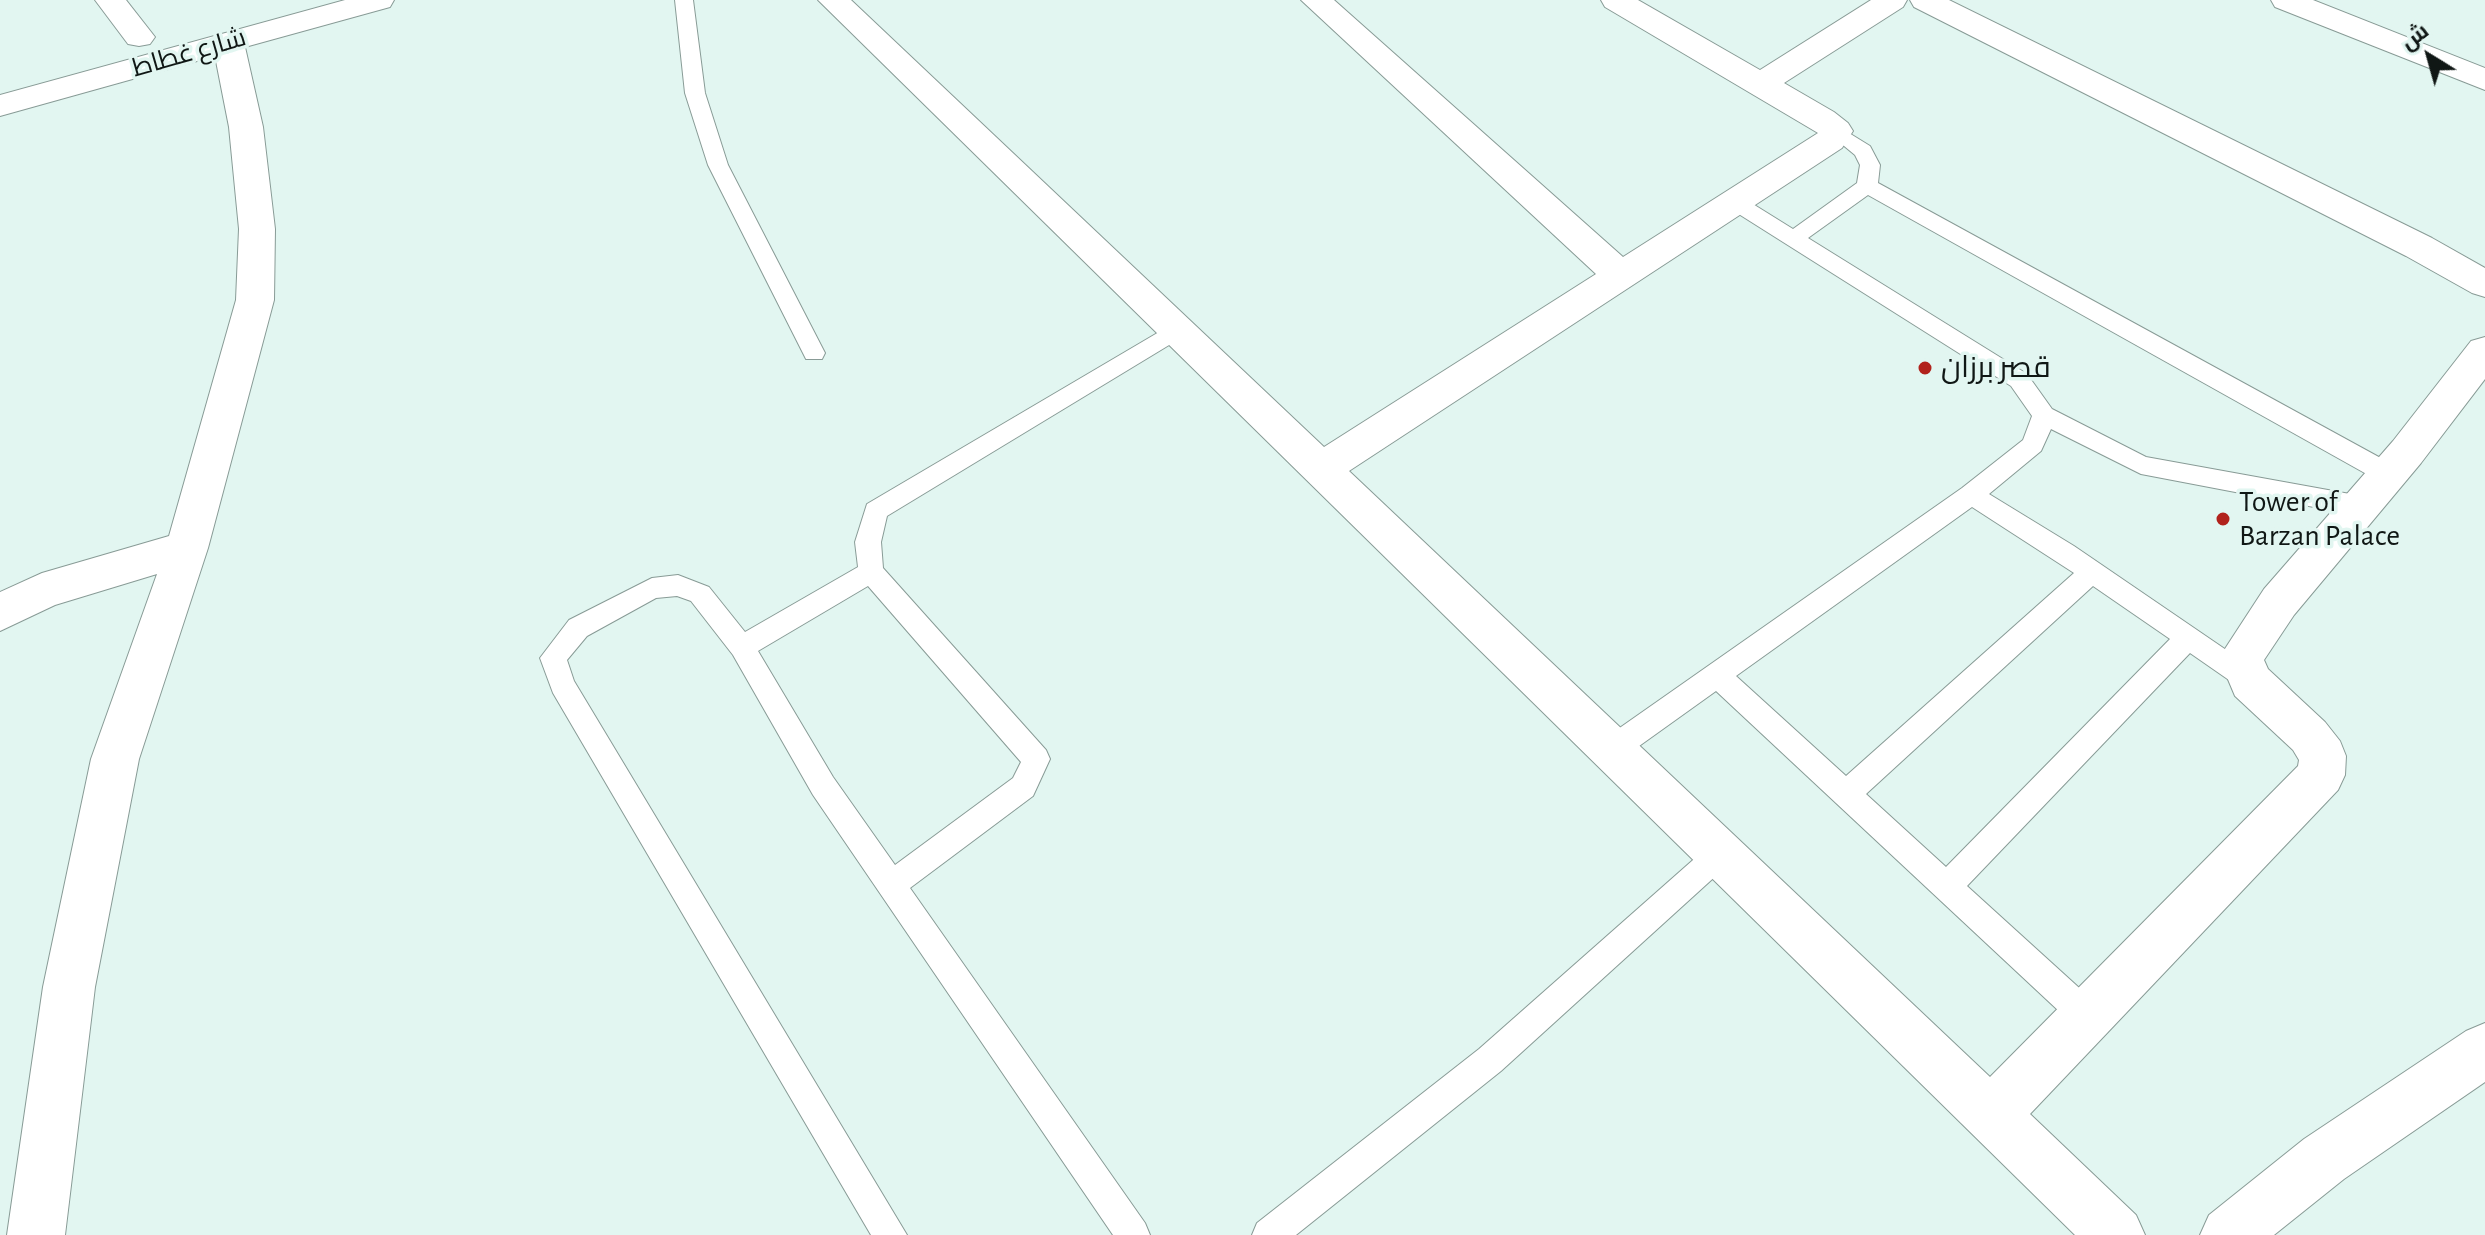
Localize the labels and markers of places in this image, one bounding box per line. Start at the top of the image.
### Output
place label: قصر برزان [1941,350,2051,386]
marker: قصر برزان [1916,359,1934,377]
place label: Tower of Barzan Palace [2239,484,2400,554]
marker: Tower of Barzan Palace [2214,510,2232,528]

